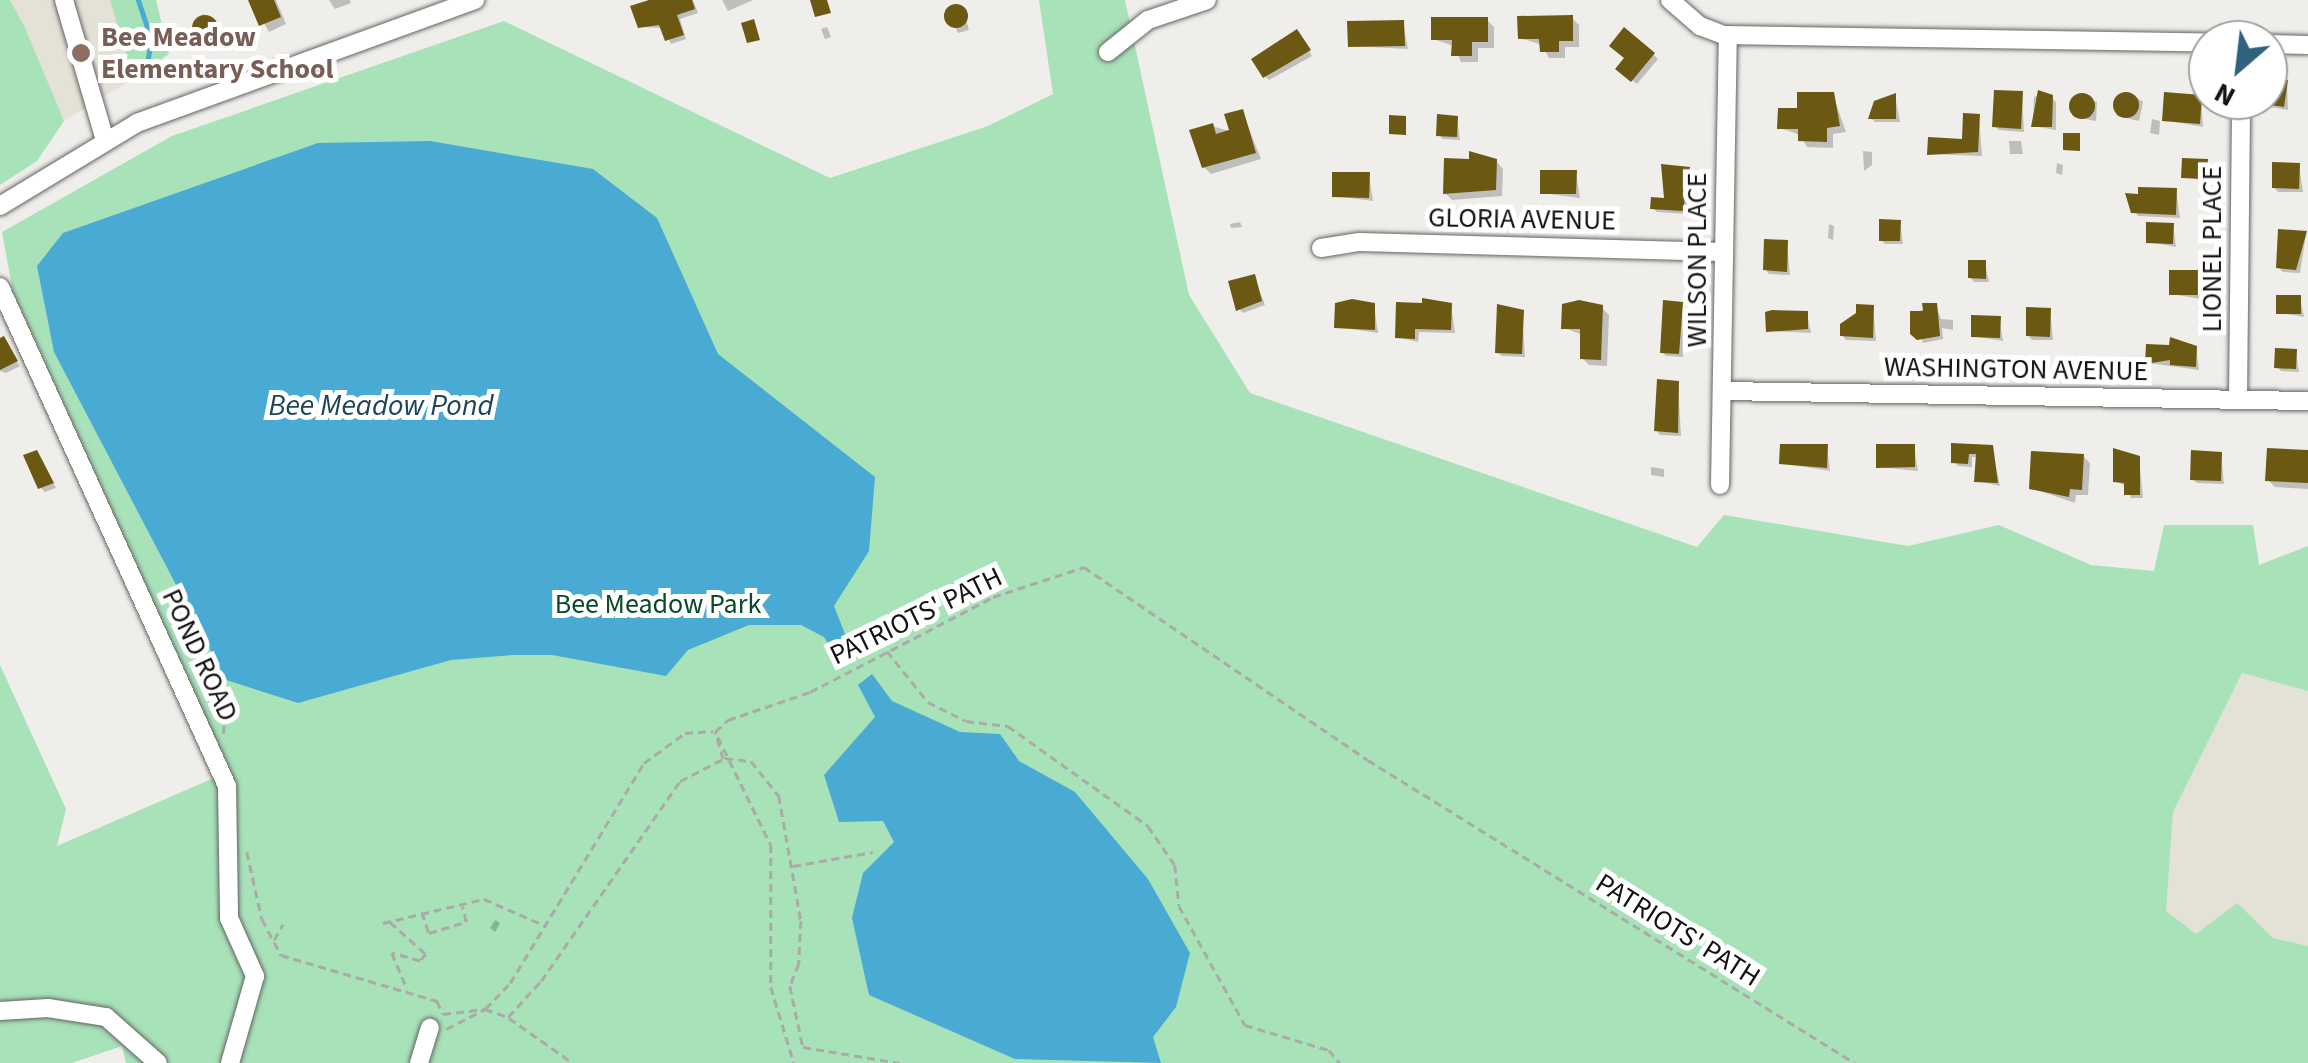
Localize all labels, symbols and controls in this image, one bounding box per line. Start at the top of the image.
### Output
place label: Bee Meadow Elementary School [101,20,334,86]
north arrow [2188,20,2288,120]
marker: Bee Meadow Elementary School [70,42,92,64]
text: N [2207,73,2242,117]
street label: LIONEL PLACE [2195,166,2229,332]
street label: WILSON PLACE [1680,173,1714,347]
street label: GLORIA AVENUE [1428,201,1616,237]
street label: WASHINGTON AVENUE [1884,350,2148,388]
water label: Bee Meadow Pond [268,388,494,424]
street label: PATRIOTS' PATH [824,560,1008,672]
street label: POND ROAD [155,584,245,726]
park label: Bee Meadow Park [555,587,761,621]
street label: PATRIOTS' PATH [1590,866,1766,994]

